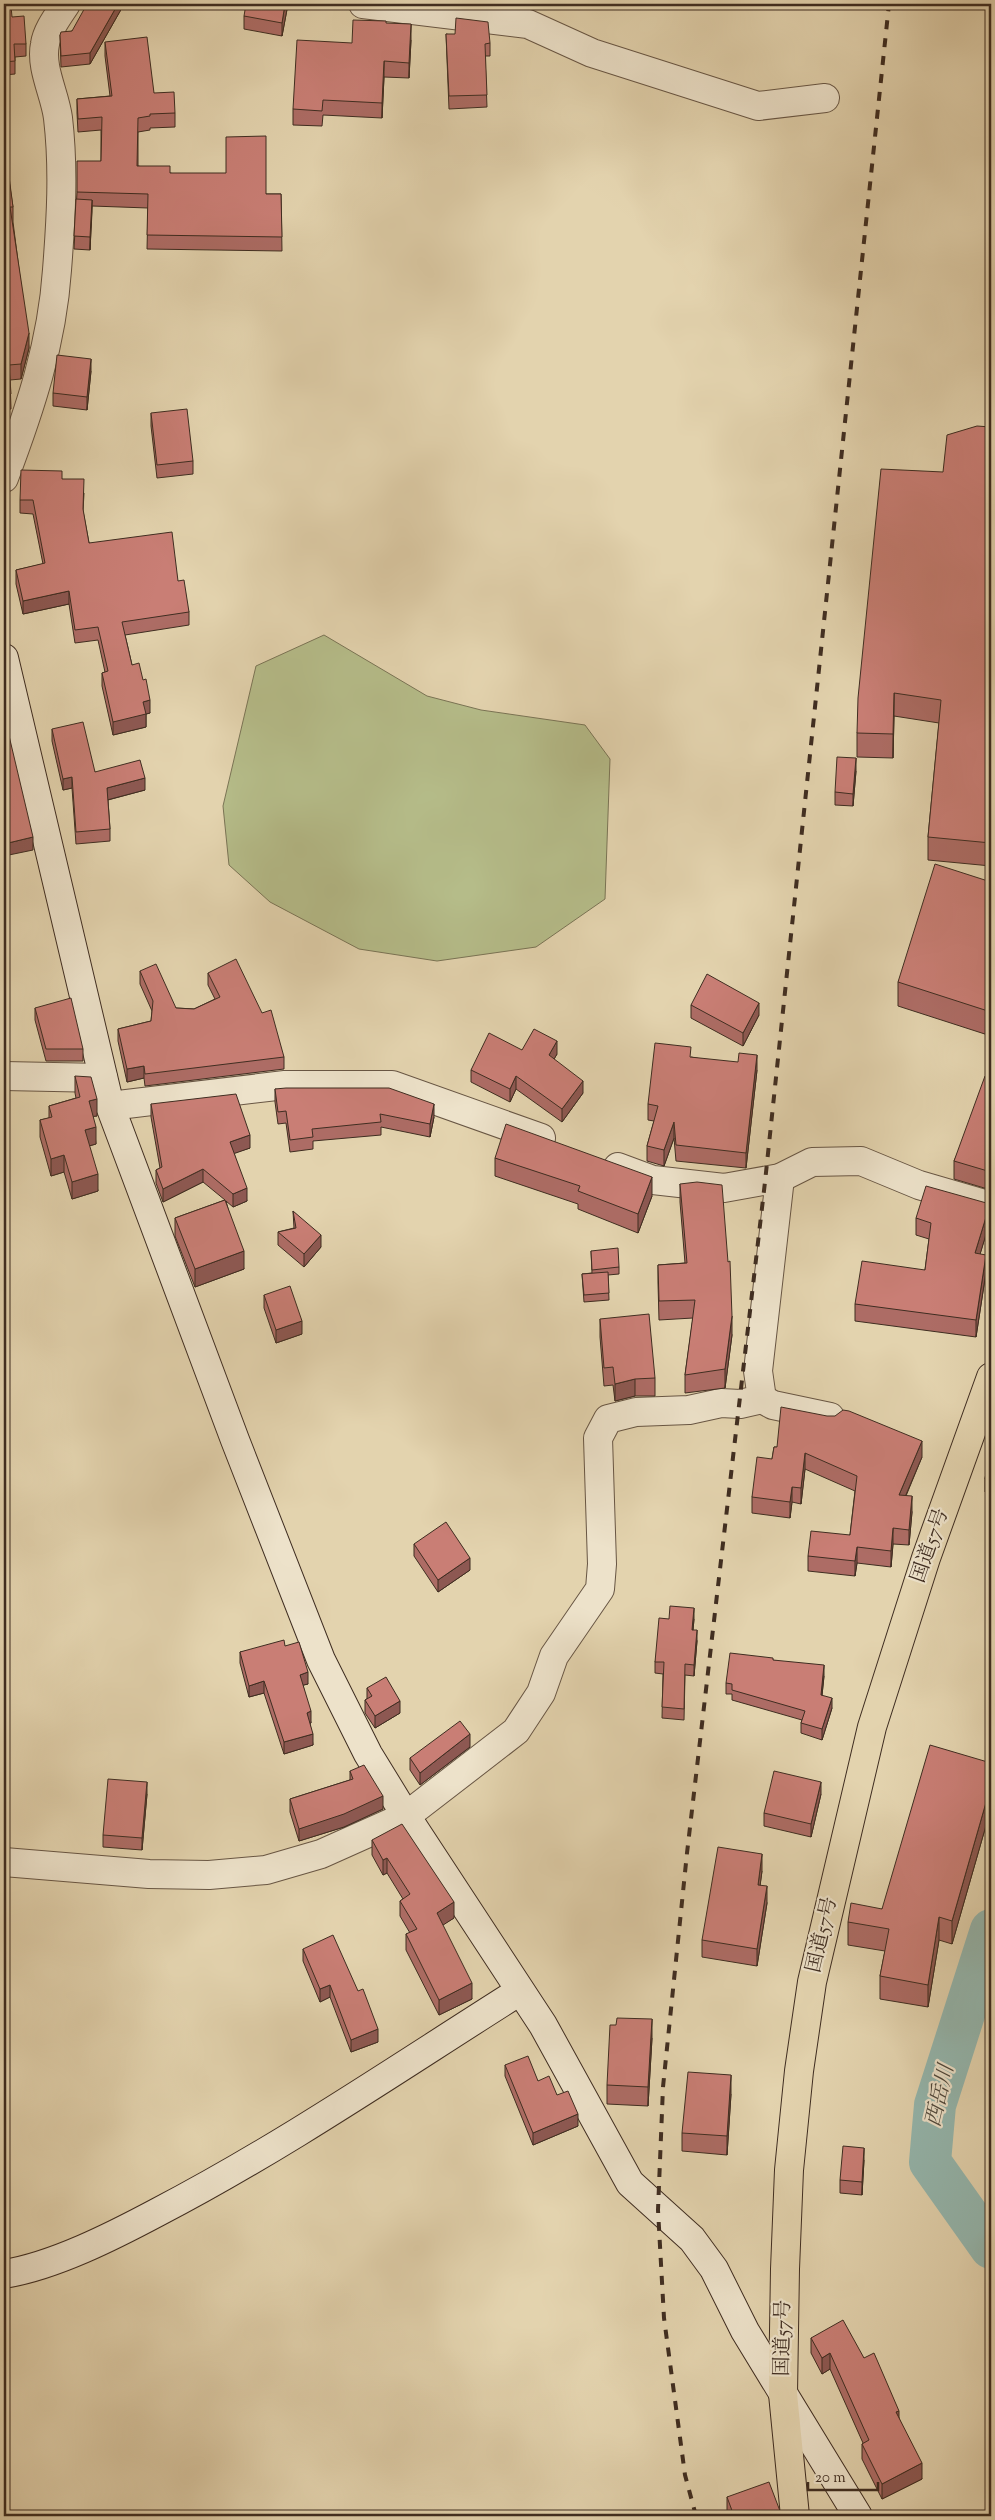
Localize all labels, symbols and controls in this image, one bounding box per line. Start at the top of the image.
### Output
street label: 国道57号 [905,1505,957,1587]
street label: 国道57号 [800,1894,846,1976]
water label: 西岳川 [919,2060,963,2130]
street label: 国道57号 [769,2299,799,2377]
scale bar [808,2460,878,2492]
text: 20 m [815,2468,846,2489]

